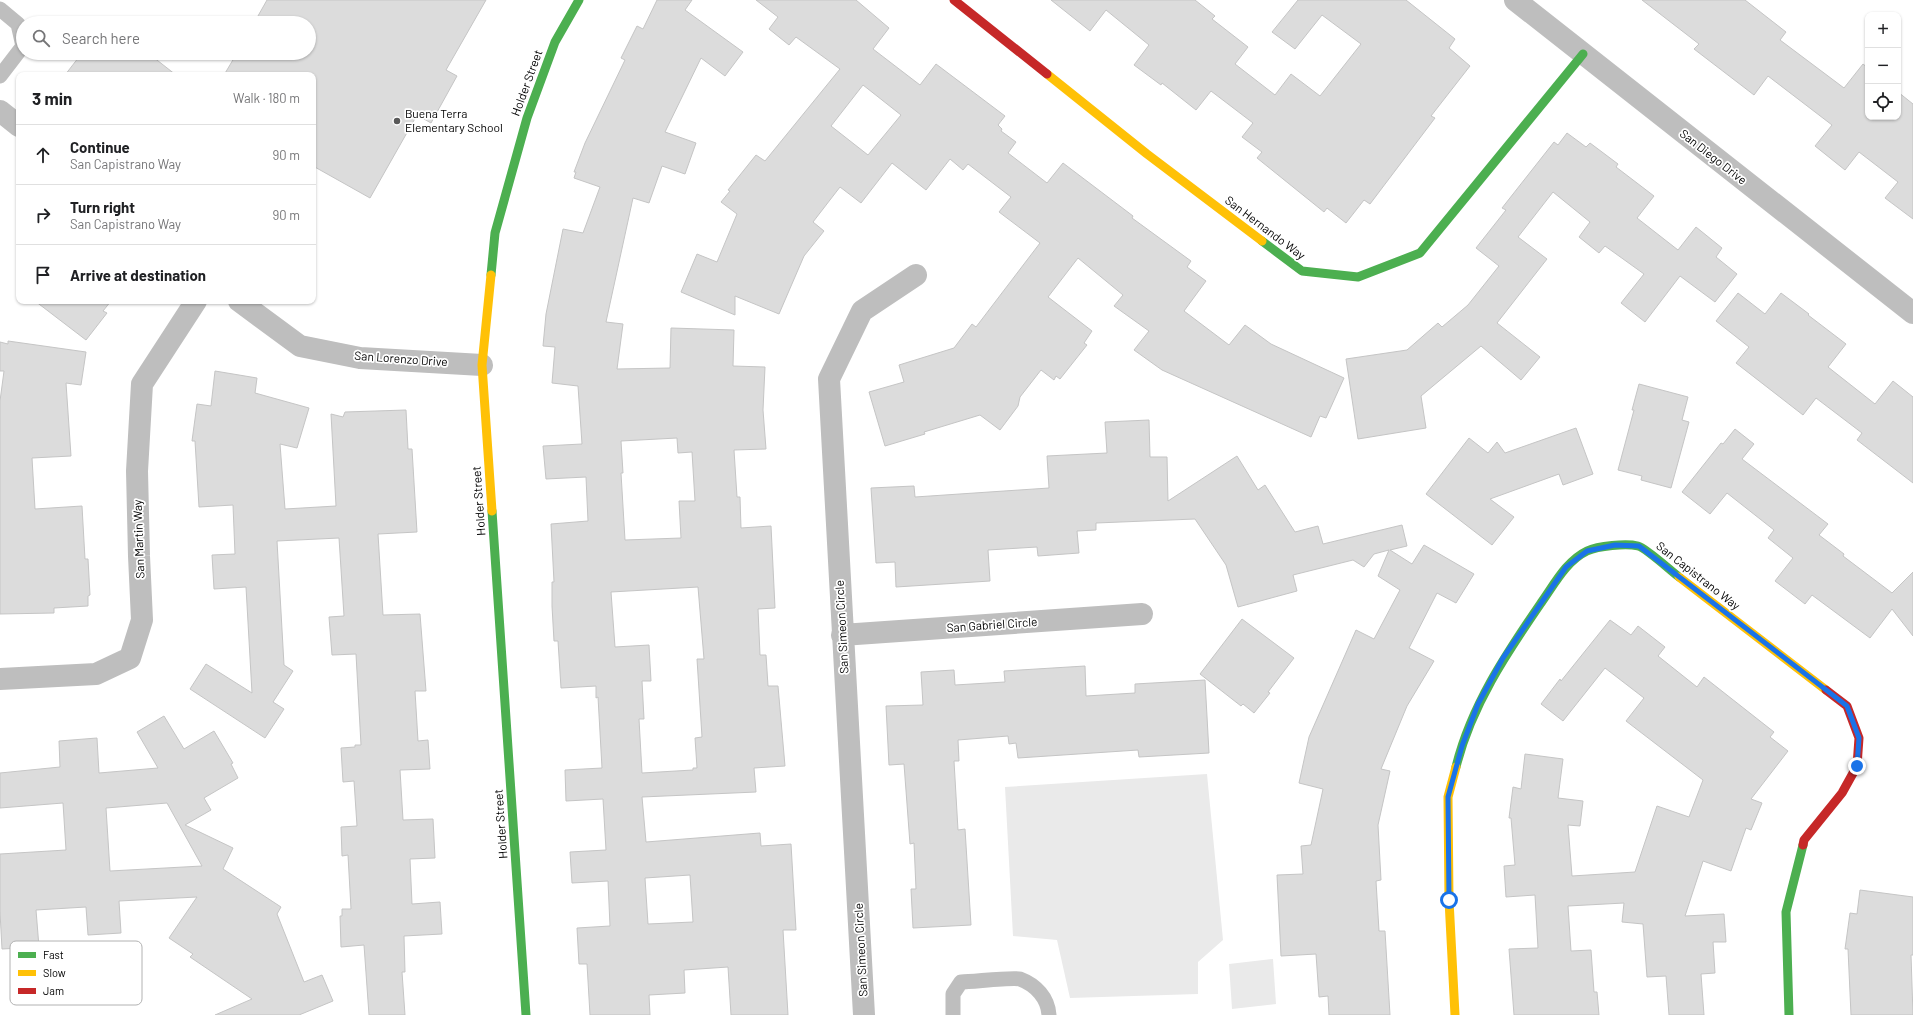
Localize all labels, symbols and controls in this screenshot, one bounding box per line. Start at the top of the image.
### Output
map controls [1865,12,1901,120]
button: + [1865,12,1901,48]
search box [16,16,316,60]
icon: search [30,27,52,49]
text: Search here [62,29,140,47]
street label: Holder Street [508,48,545,118]
button: − [1865,48,1901,84]
button: locate [1865,84,1901,120]
text: 3 min [32,88,72,108]
text: Walk · 180 m [233,90,300,106]
place label: Buena Terra Elementary School [405,106,503,134]
marker: Buena Terra Elementary School [392,116,402,126]
street label: San Diego Drive [1677,126,1750,187]
text: Continue [70,138,130,156]
icon: ahead [32,144,54,166]
text: 90 m [273,147,300,163]
text: San Capistrano Way [70,156,181,172]
street label: San Hernando Way [1223,193,1309,262]
text: Turn right [70,198,135,216]
icon: right [32,204,54,226]
text: 90 m [273,207,300,223]
text: San Capistrano Way [70,216,181,232]
icon: arrive [32,264,54,286]
text: Arrive at destination [70,266,206,284]
street label: San Lorenzo Drive [354,348,448,368]
street label: Holder Street [469,466,487,536]
street label: San Martin Way [130,499,146,579]
street label: San Capistrano Way [1654,538,1744,613]
street label: San Simeon Circle [832,580,850,674]
street label: San Gabriel Circle [946,614,1038,634]
route end [1848,757,1866,775]
street label: Holder Street [491,789,509,859]
route start [1440,891,1458,909]
street label: San Simeon Circle [851,903,869,997]
legend [10,941,142,1005]
text: Fast [43,948,64,961]
text: Slow [43,966,66,979]
text: Jam [43,984,64,997]

